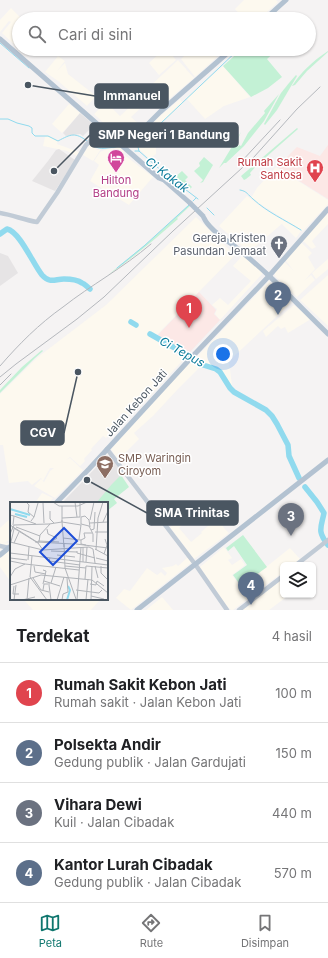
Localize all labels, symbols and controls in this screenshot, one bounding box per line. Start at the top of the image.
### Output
search box [12,12,316,56]
icon: search [26,23,48,45]
text: Cari di sini [58,25,132,44]
callout: Immanuel [95,84,168,108]
text: Immanuel [103,88,161,103]
callout: SMP Negeri 1 Bandung [90,123,238,147]
text: SMP Negeri 1 Bandung [98,127,230,142]
hotel icon: Hilton Bandung [106,148,126,173]
water label: Ci Kakak [143,153,192,196]
place label: Rumah Sakit Santosa [237,155,302,182]
hospital icon: Rumah Sakit Santosa [305,158,325,183]
place label: Hilton Bandung [93,173,139,200]
place label: Gereja Kristen Pasundan Jemaat [173,231,266,258]
church icon: Gereja Kristen Pasundan Jemaat [269,234,289,259]
pin: 2 [265,282,291,315]
pin: 1 [176,295,202,328]
water label: Ci Tepus [157,333,208,370]
your location [213,344,233,364]
street label: Jalan Kebon Jati [102,366,170,440]
callout: CGV [21,421,64,445]
text: CGV [30,425,56,440]
place label: SMP Waringin Ciroyom [118,451,191,478]
school or university icon: SMP Waringin Ciroyom [95,454,115,479]
callout: SMA Trinitas [147,501,238,525]
inset map [10,502,108,600]
pin: 3 [278,503,304,536]
text: SMA Trinitas [154,505,230,520]
map controls [280,562,316,598]
button: layers [280,562,316,598]
pin: 4 [238,572,264,605]
text: Terdekat [16,626,89,646]
text: 4 hasil [272,628,312,644]
text: Rumah Sakit Kebon Jati [54,675,227,694]
text: 1 [26,685,32,701]
text: 100 m [275,685,312,701]
text: Rumah sakit · Jalan Kebon Jati [54,694,241,710]
text: Polsekta Andir [54,735,161,754]
text: 2 [25,745,33,761]
text: 150 m [276,745,312,761]
text: Gedung publik · Jalan Gardujati [54,754,246,770]
text: Vihara Dewi [54,795,142,814]
text: 3 [25,805,33,821]
text: 440 m [272,805,312,821]
text: Kuil · Jalan Cibadak [54,814,174,830]
text: Kantor Lurah Cibadak [54,855,213,874]
text: 4 [25,865,33,881]
text: 570 m [274,865,312,881]
text: Gedung publik · Jalan Cibadak [54,874,241,890]
tab: Peta [39,912,62,950]
tab: Rute [140,912,163,950]
tab: Disimpan [241,912,289,950]

